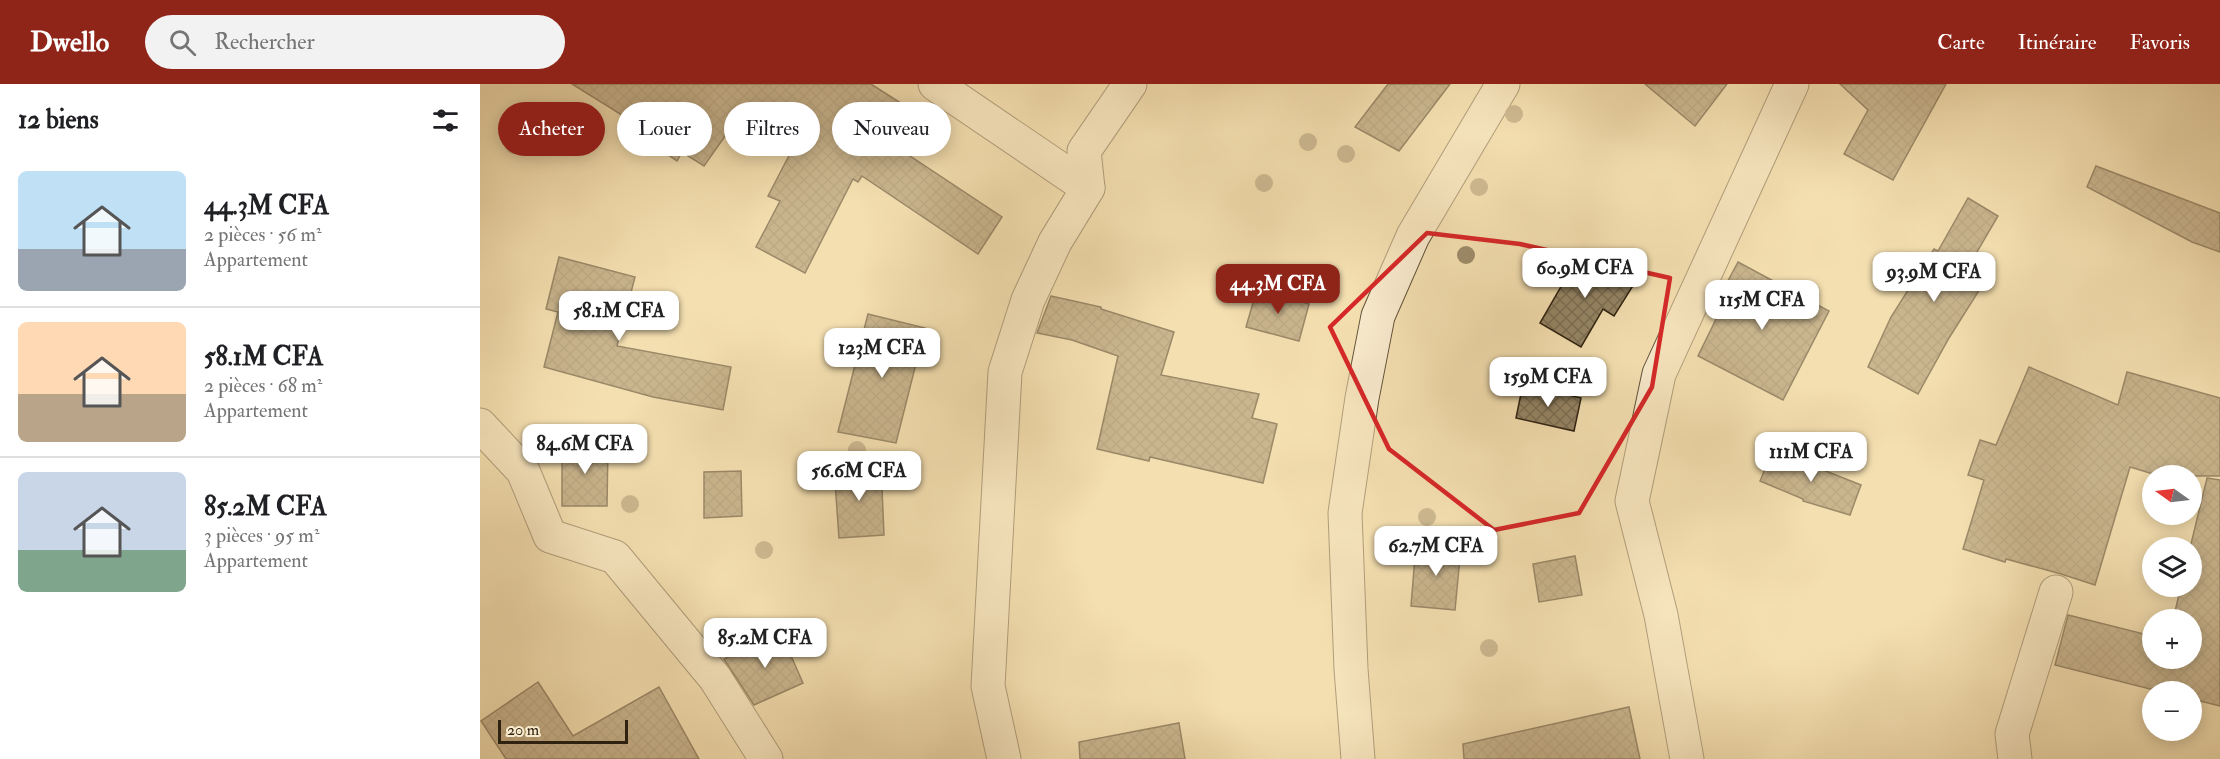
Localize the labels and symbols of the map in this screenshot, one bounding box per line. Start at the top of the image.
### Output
pin: 60.9M CFA [1516,248,1654,299]
pin: 93.9M CFA [1865,252,2003,303]
pin: 44.3M CFA [1209,264,1347,315]
pin: 115M CFA [1700,280,1824,331]
pin: 58.1M CFA [550,291,688,342]
pin: 123M CFA [820,328,944,379]
pin: 159M CFA [1486,357,1610,408]
pin: 84.6M CFA [516,424,654,475]
pin: 111M CFA [1749,432,1873,483]
pin: 56.6M CFA [790,451,928,502]
north arrow [2142,465,2202,525]
pin: 62.7M CFA [1367,526,1505,577]
pin: 85.2M CFA [696,618,834,669]
scale bar [498,717,628,744]

